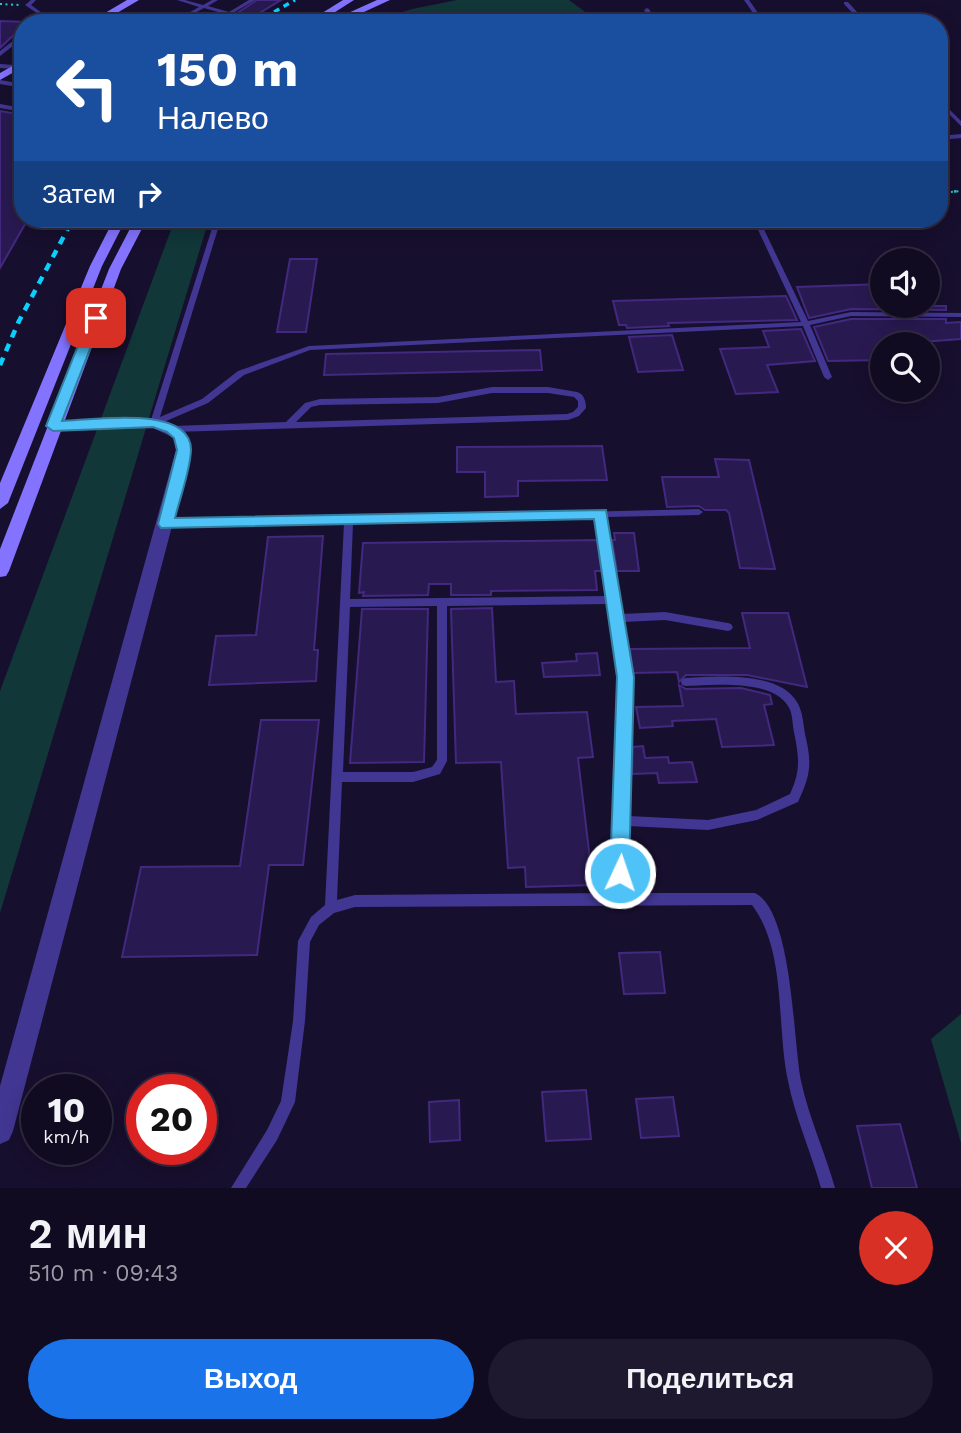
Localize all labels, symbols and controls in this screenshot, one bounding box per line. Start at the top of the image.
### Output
text: 150 m [157,40,298,98]
icon: left [42,42,133,133]
text: Налево [157,99,269,137]
icon: right [130,175,168,213]
text: Затем [42,179,116,209]
map controls [870,248,940,402]
button: sound [870,248,940,318]
pin [66,288,126,348]
icon: arrive [77,299,115,337]
button: search [870,332,940,402]
position arrow [583,836,657,910]
speed limit sign: 20 [126,1074,217,1165]
text: 10 [48,1089,85,1131]
text: km/h [43,1126,90,1147]
text: 2 мин [28,1209,148,1258]
button: close [859,1211,933,1285]
text: 510 m · 09:43 [28,1260,178,1287]
button: Выход [28,1339,474,1419]
button: Поделиться [488,1339,933,1419]

